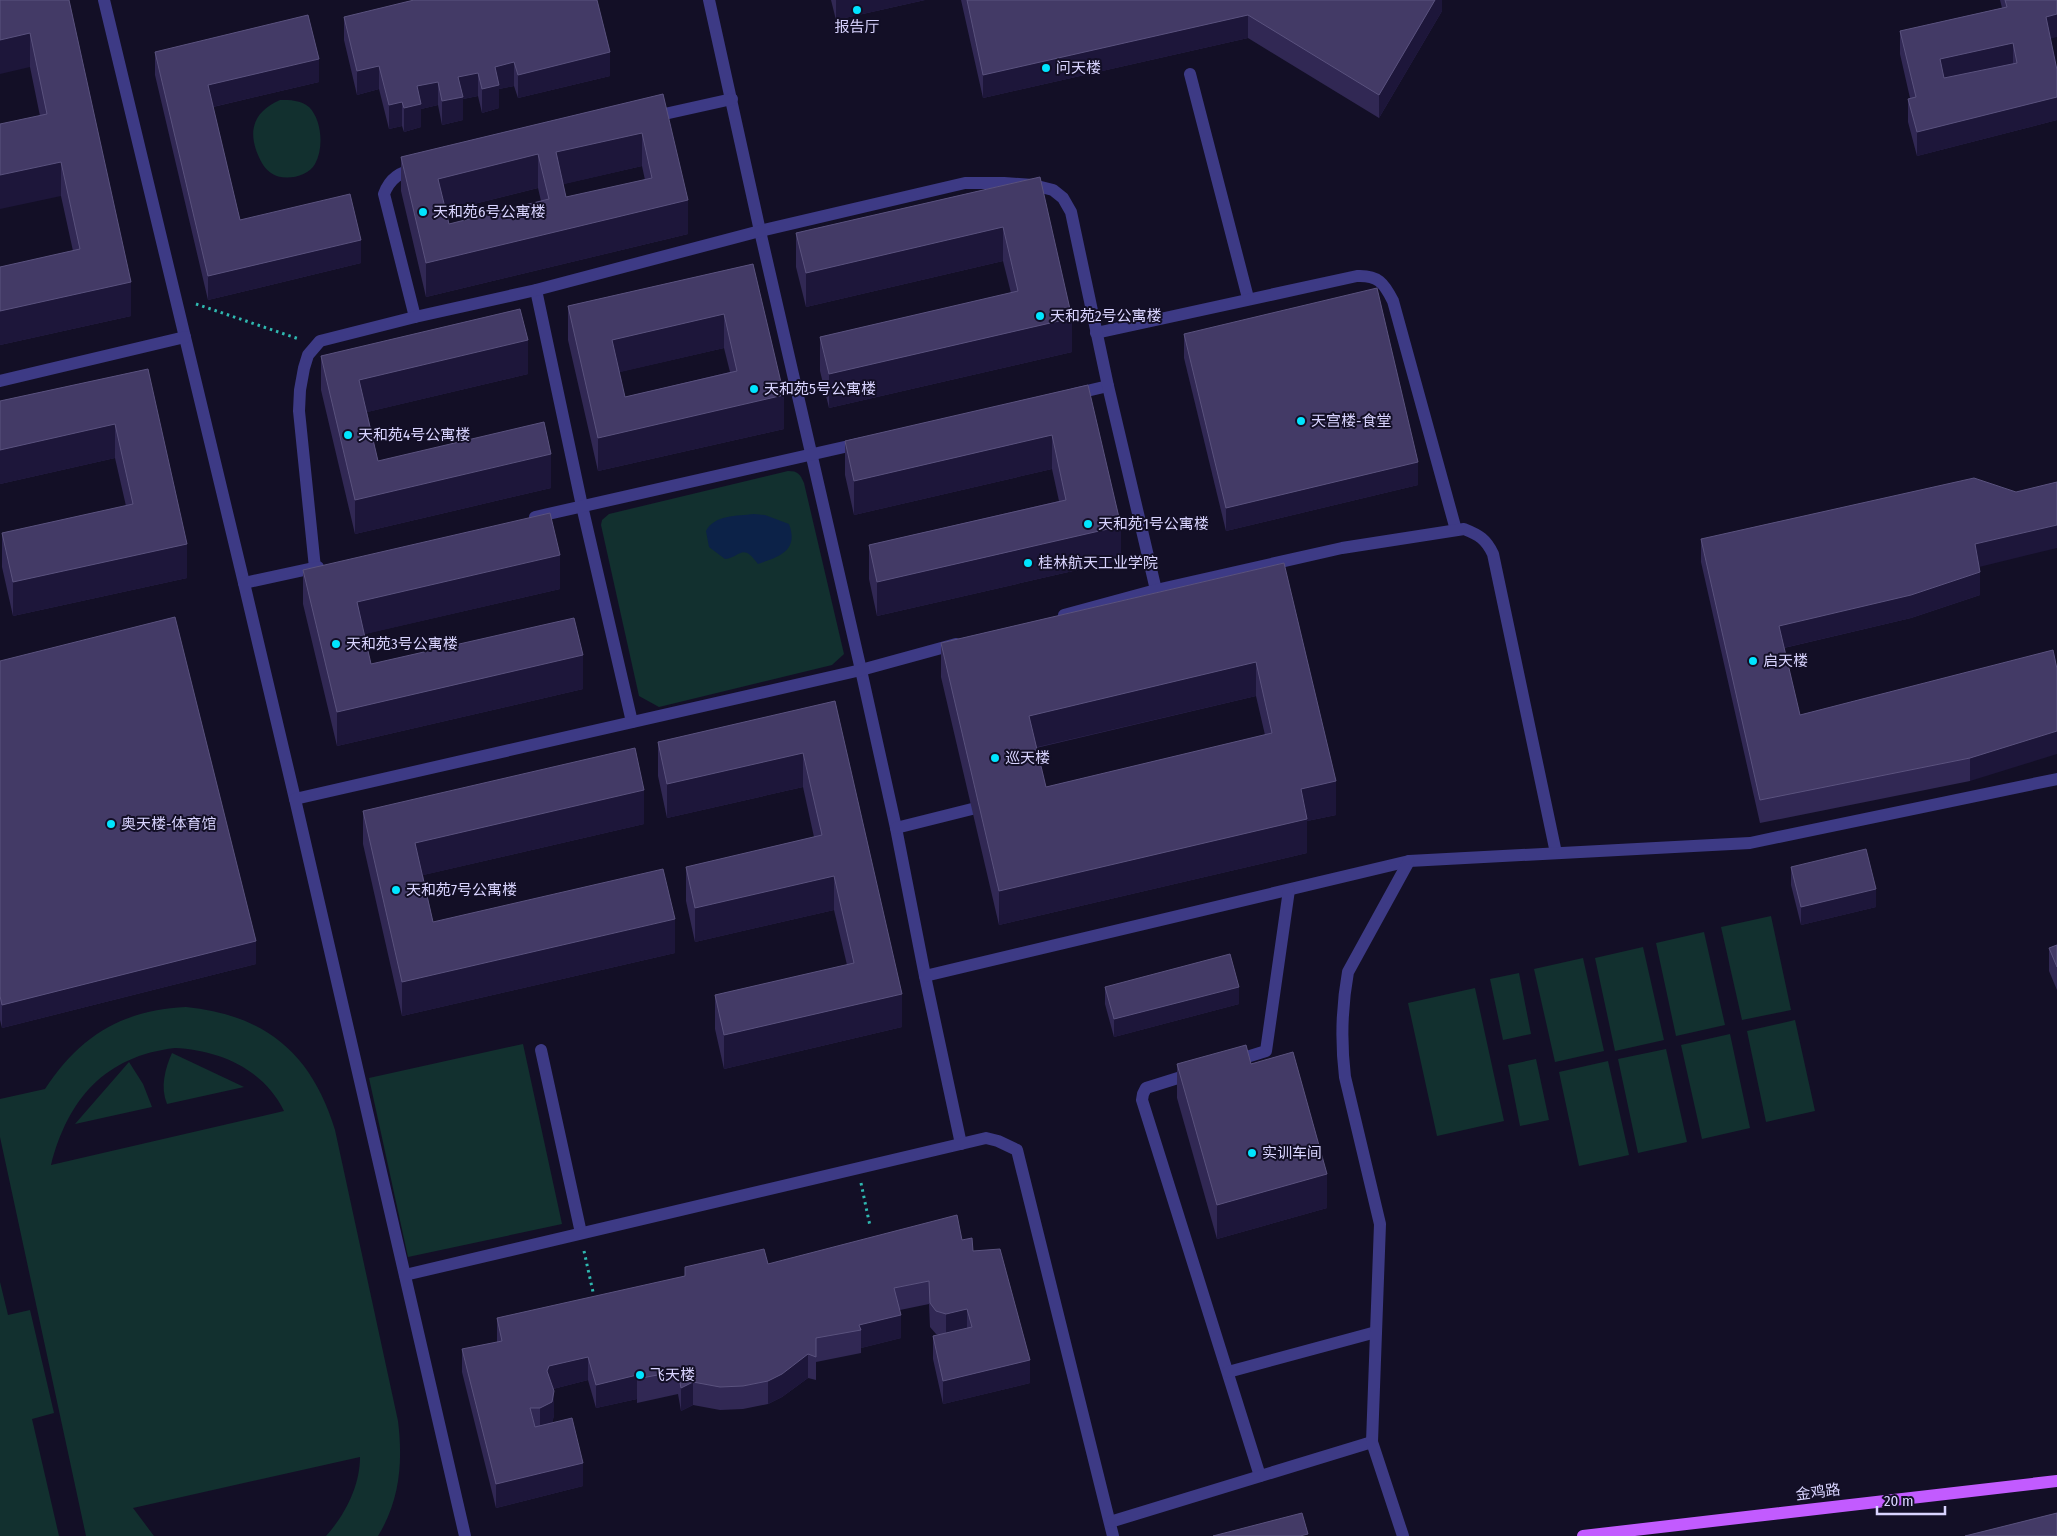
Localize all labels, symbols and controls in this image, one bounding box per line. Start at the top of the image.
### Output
marker: 报告厅 [851,4,863,16]
place label: 报告厅 [834,18,880,36]
place label: 问天楼 [1056,59,1101,77]
marker: 问天楼 [1040,62,1052,74]
place label: 天和苑6号公寓楼 [433,203,545,221]
marker: 天和苑6号公寓楼 [417,206,429,218]
place label: 天和苑2号公寓楼 [1050,307,1162,325]
marker: 天和苑2号公寓楼 [1034,310,1046,322]
place label: 天和苑5号公寓楼 [764,380,876,398]
marker: 天和苑5号公寓楼 [748,383,760,395]
place label: 天宫楼-食堂 [1311,412,1392,430]
marker: 天宫楼-食堂 [1295,415,1307,427]
place label: 天和苑4号公寓楼 [358,426,470,444]
marker: 天和苑4号公寓楼 [342,429,354,441]
place label: 天和苑1号公寓楼 [1098,515,1209,533]
marker: 天和苑1号公寓楼 [1082,518,1094,530]
place label: 桂林航天工业学院 [1038,554,1158,572]
marker: 桂林航天工业学院 [1022,557,1034,569]
place label: 天和苑3号公寓楼 [346,635,458,653]
marker: 天和苑3号公寓楼 [330,638,342,650]
place label: 启天楼 [1763,652,1808,670]
marker: 启天楼 [1747,655,1759,667]
place label: 巡天楼 [1005,749,1050,767]
marker: 巡天楼 [989,752,1001,764]
place label: 奥天楼-体育馆 [121,815,217,833]
marker: 奥天楼-体育馆 [105,818,117,830]
place label: 天和苑7号公寓楼 [406,881,517,899]
marker: 天和苑7号公寓楼 [390,884,402,896]
place label: 实训车间 [1262,1144,1322,1162]
marker: 实训车间 [1246,1147,1258,1159]
place label: 飞天楼 [650,1366,695,1384]
marker: 飞天楼 [634,1369,646,1381]
street label: 金鸡路 [1795,1480,1841,1504]
scale bar [1877,1484,1944,1516]
text: 20 m [1884,1492,1914,1510]

